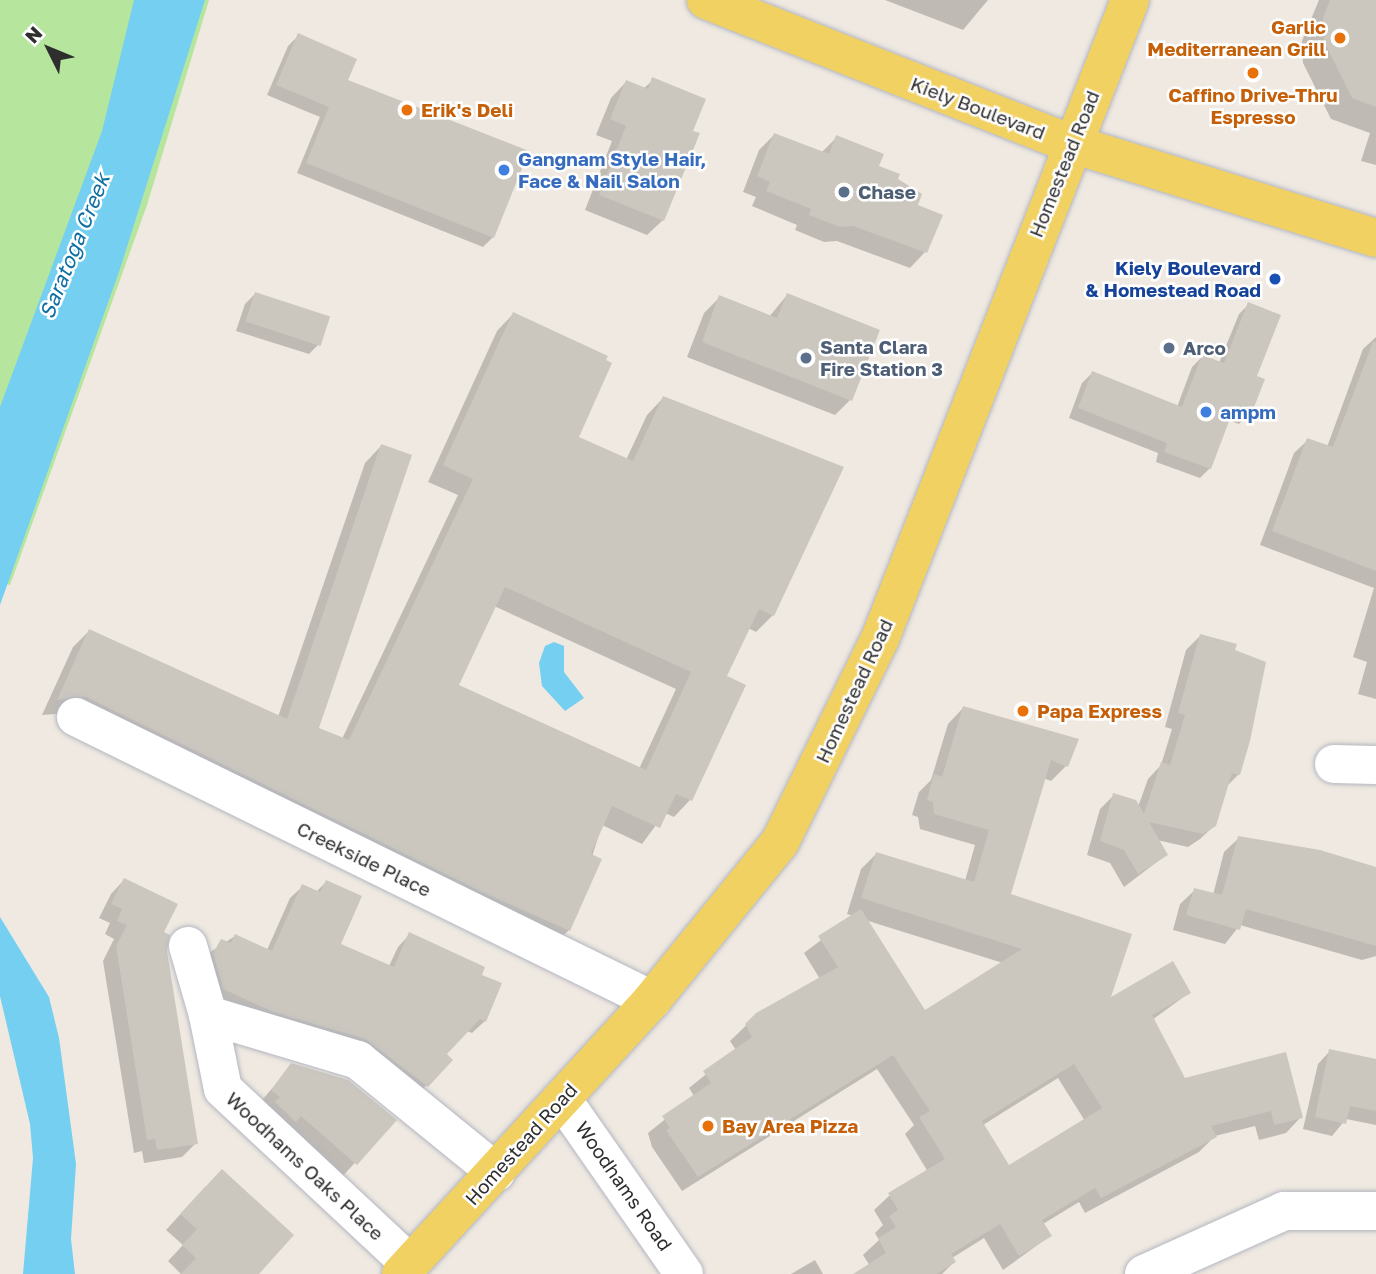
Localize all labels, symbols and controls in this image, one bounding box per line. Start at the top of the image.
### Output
north arrow [14,14,84,84]
place label: Garlic Mediterranean Grill [1147,16,1326,60]
text: N [20,21,47,47]
marker: Garlic Mediterranean Grill [1332,30,1348,46]
marker: Caffino Drive-Thru Espresso [1245,65,1261,81]
street label: Kiely Boulevard [908,72,1048,144]
place label: Caffino Drive-Thru Espresso [1168,84,1338,128]
street label: Homestead Road [1024,87,1104,241]
place label: Erik's Deli [421,99,513,121]
marker: Erik's Deli [399,102,415,118]
place label: Gangnam Style Hair, Face & Nail Salon [518,148,706,192]
marker: Gangnam Style Hair, Face & Nail Salon [496,162,512,178]
water label: Saratoga Creek [33,170,115,322]
place label: Chase [858,181,916,203]
marker: Chase [836,184,852,200]
place label: Kiely Boulevard & Homestead Road [1085,257,1261,301]
marker: Kiely Boulevard & Homestead Road [1267,271,1283,287]
place label: Santa Clara Fire Station 3 [820,336,943,380]
place label: Arco [1183,337,1226,359]
marker: Arco [1161,340,1177,356]
marker: Santa Clara Fire Station 3 [798,350,814,366]
place label: ampm [1220,401,1276,423]
marker: ampm [1198,404,1214,420]
street label: Homestead Road [811,615,897,767]
place label: Papa Express [1037,700,1162,722]
marker: Papa Express [1015,703,1031,719]
street label: Creekside Place [293,817,435,901]
street label: Homestead Road [460,1078,582,1210]
street label: Woodhams Oaks Place [222,1087,388,1245]
place label: Bay Area Pizza [722,1115,858,1137]
street label: Woodhams Road [571,1117,677,1255]
marker: Bay Area Pizza [700,1118,716,1134]

